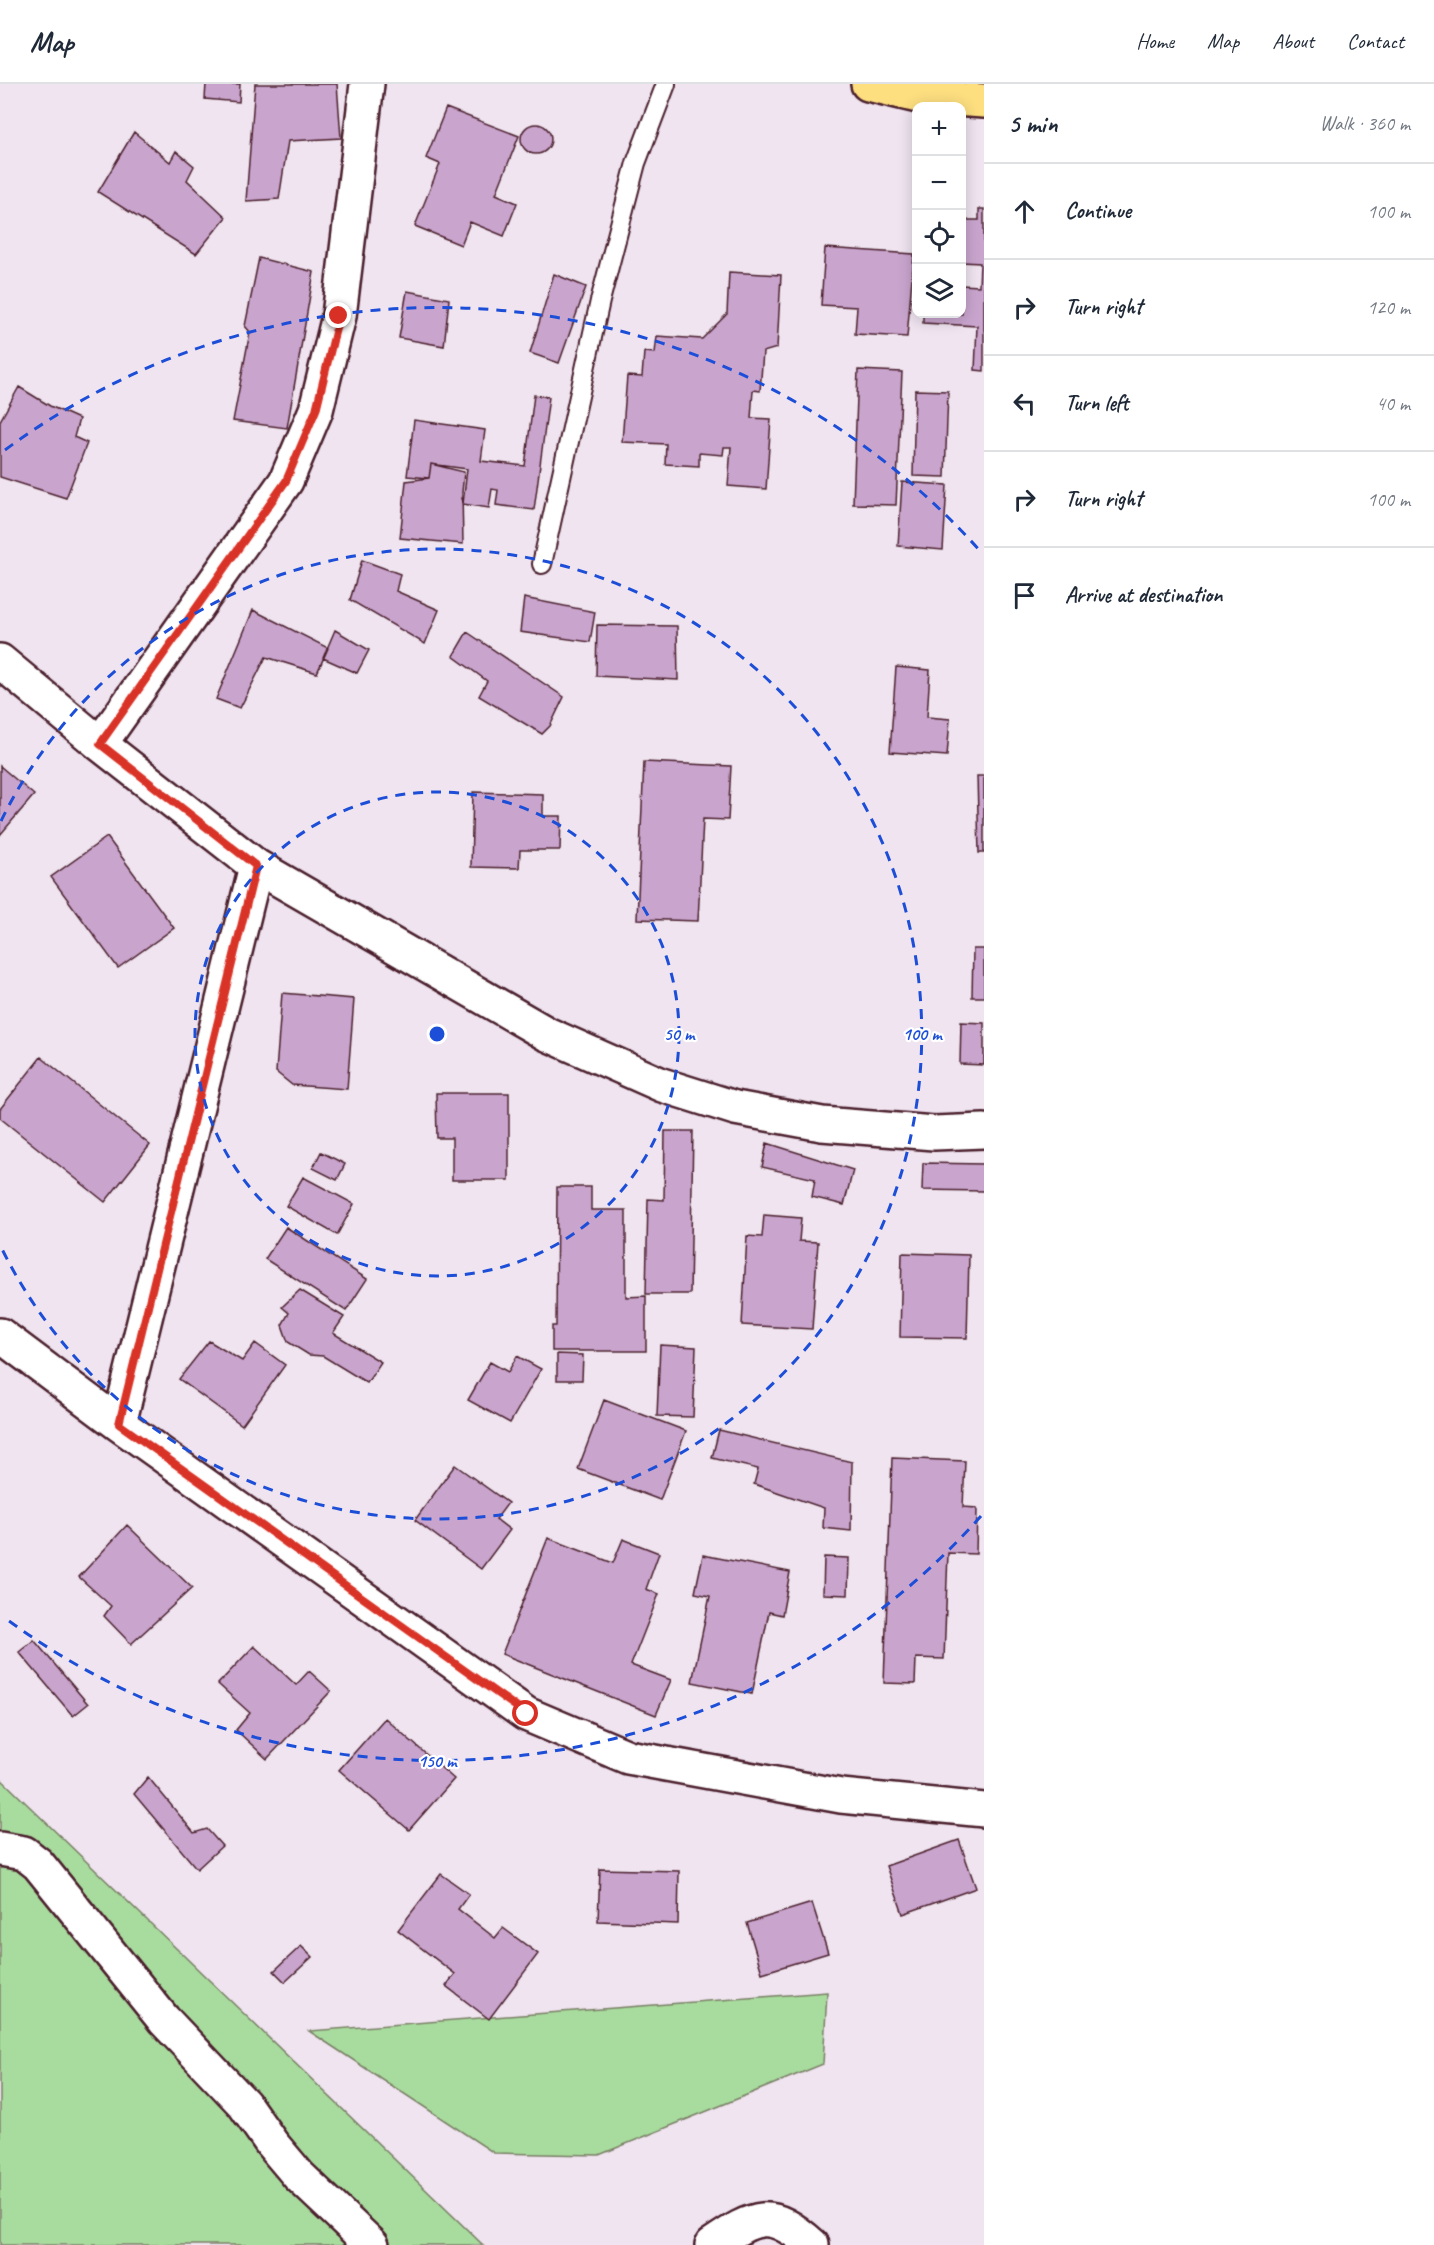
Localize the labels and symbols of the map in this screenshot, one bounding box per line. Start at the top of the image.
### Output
route end [325,302,351,328]
text: 50 m [664,1023,696,1045]
text: 100 m [903,1023,943,1045]
centre of rings [427,1024,447,1044]
route start [512,1700,538,1726]
text: 150 m [418,1750,458,1772]

